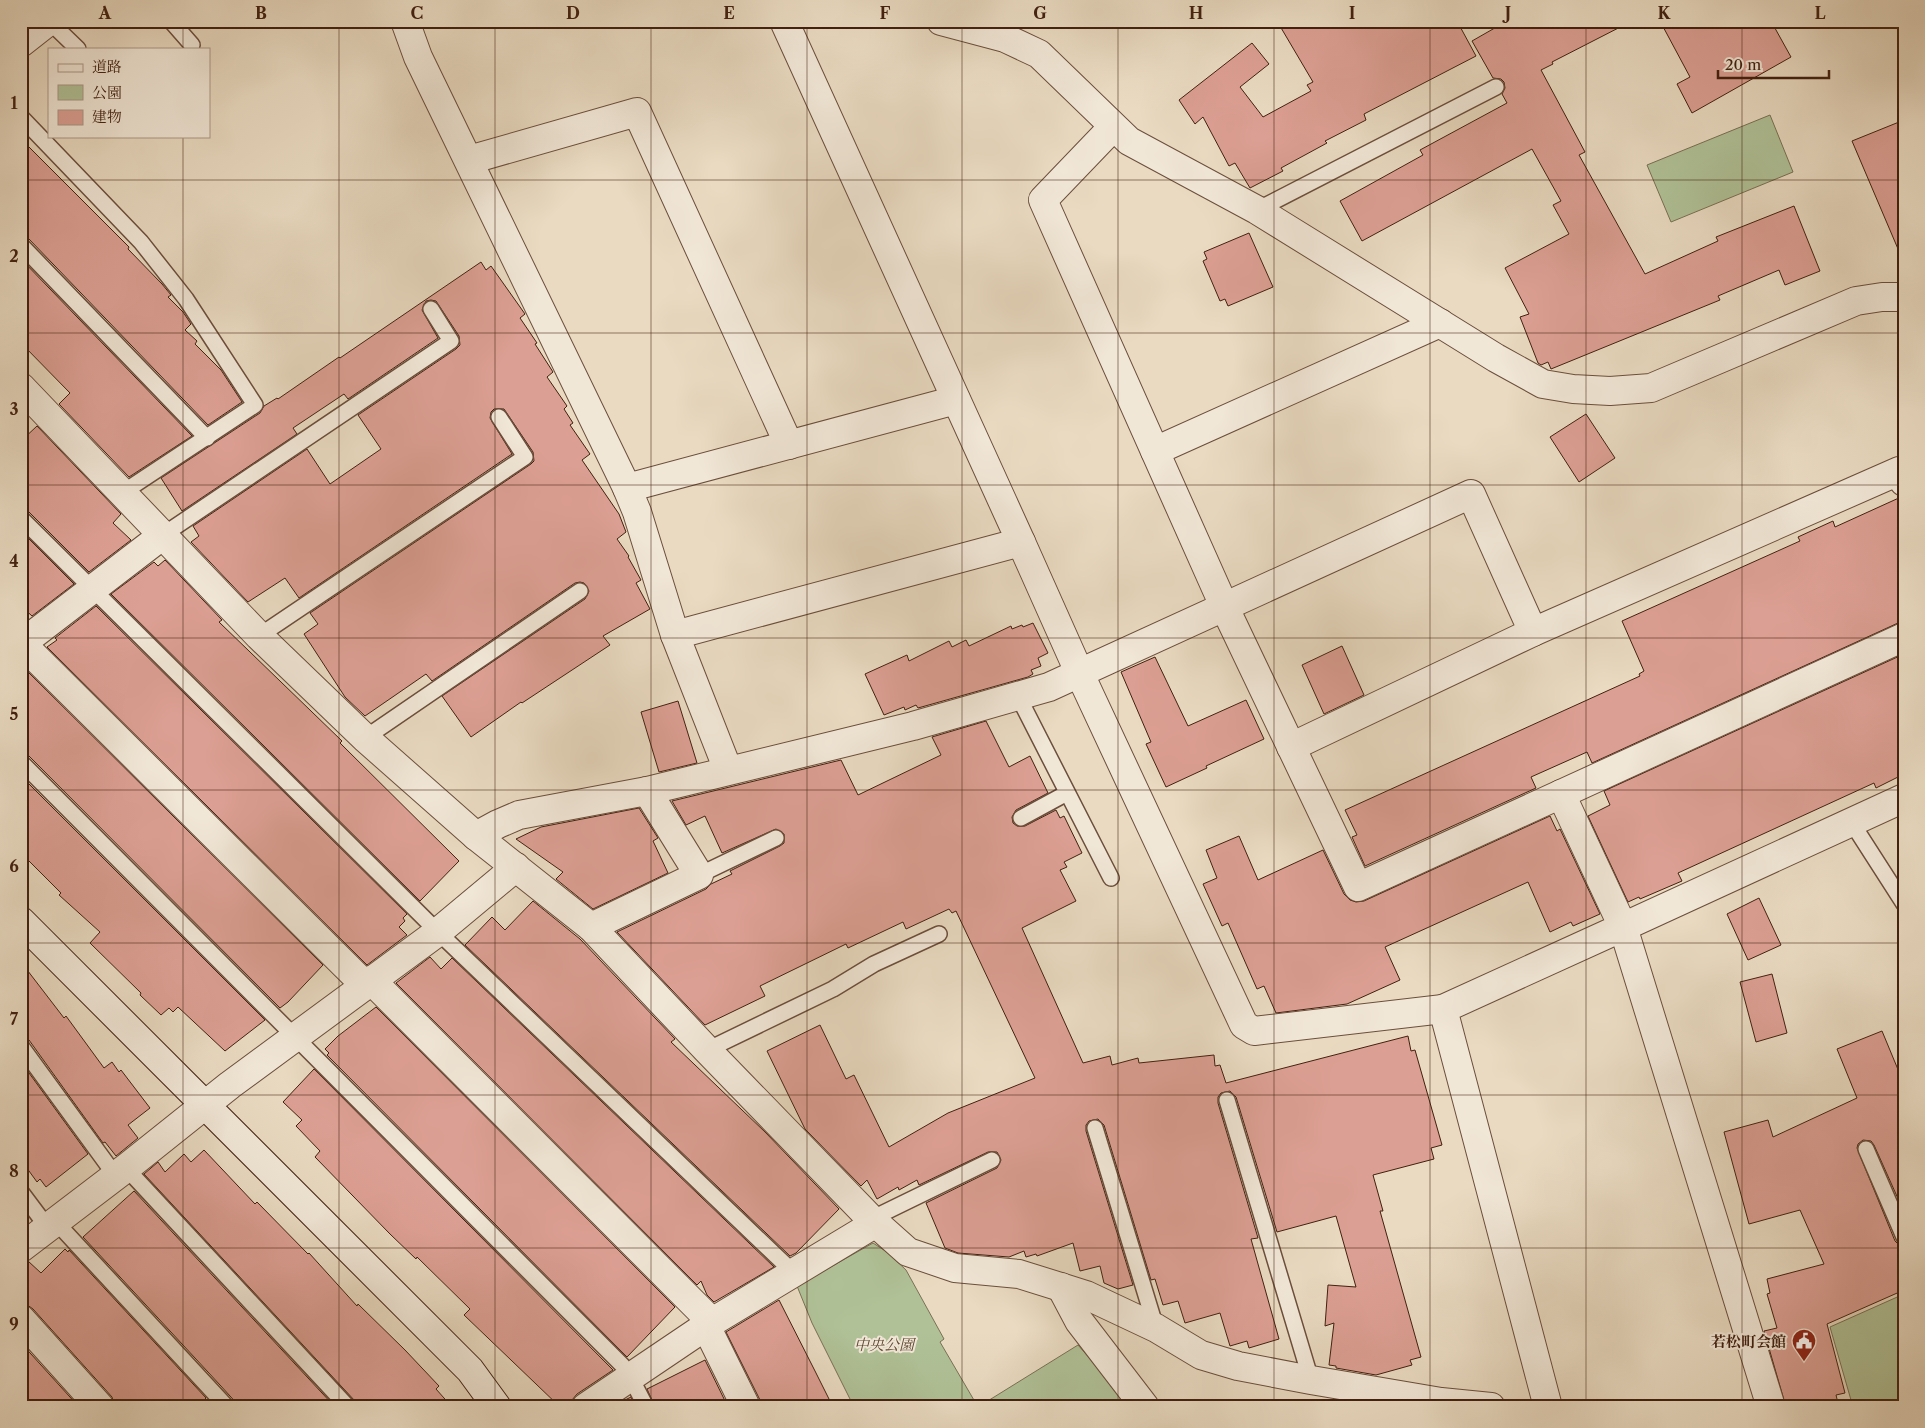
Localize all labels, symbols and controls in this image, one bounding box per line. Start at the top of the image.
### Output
text: A [98,3,112,23]
text: B [255,3,267,23]
text: C [411,3,423,23]
text: D [566,3,580,23]
text: E [723,3,735,23]
text: F [880,3,891,23]
text: G [1033,3,1047,23]
text: H [1189,3,1203,23]
text: I [1349,3,1356,23]
text: J [1502,3,1511,23]
text: K [1658,3,1672,23]
text: L [1814,3,1826,23]
legend [48,48,210,138]
scale bar [1718,48,1829,80]
text: 20 m [1725,55,1761,74]
text: 道路 [92,57,122,76]
text: 公園 [92,83,122,102]
text: 1 [10,93,18,113]
text: 建物 [92,107,122,126]
text: 2 [9,246,19,266]
text: 3 [9,399,19,419]
text: 4 [9,551,19,571]
text: 5 [10,704,19,724]
text: 6 [9,856,19,876]
text: 7 [10,1009,19,1029]
text: 8 [9,1161,19,1181]
text: 9 [9,1314,19,1334]
public building icon: 若松町会館 [1791,1328,1817,1362]
place label: 若松町会館 [1711,1332,1786,1351]
park label: 中央公園 [854,1335,917,1354]

